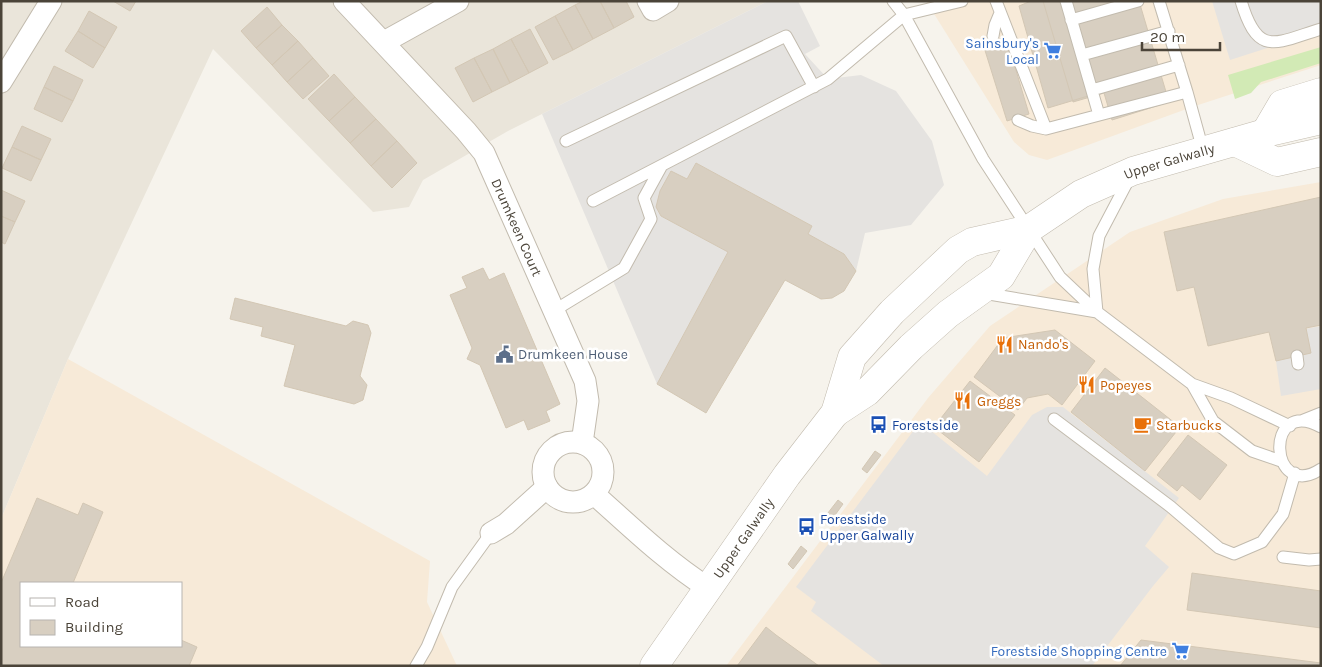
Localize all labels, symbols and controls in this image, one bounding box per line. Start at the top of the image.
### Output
scale bar [1142,20,1220,52]
text: 20 m [1150,28,1185,46]
place label: Sainsbury's Local [965,35,1039,68]
supermarket icon: Sainsbury's Local [1043,41,1063,61]
street label: Upper Galwally [1121,139,1217,183]
street label: Drumkeen Court [488,176,546,279]
restaurant icon: Nando's [994,334,1014,354]
place label: Nando's [1018,336,1069,353]
public building icon: Drumkeen House [494,344,514,364]
place label: Drumkeen House [518,346,628,363]
restaurant icon: Popeyes [1076,375,1096,395]
place label: Popeyes [1100,377,1152,394]
restaurant icon: Greggs [953,391,973,411]
place label: Greggs [977,393,1021,410]
bus stop icon: Forestside [868,415,888,435]
cafe icon: Starbucks [1132,415,1152,435]
place label: Forestside [892,417,958,434]
place label: Starbucks [1156,417,1222,434]
street label: Upper Galwally [709,494,777,581]
place label: Forestside Upper Galwally [820,511,914,544]
bus stop icon: Forestside Upper Galwally [796,517,816,537]
legend [20,582,182,647]
text: Road [65,593,100,611]
text: Building [65,618,123,636]
supermarket icon: Forestside Shopping Centre [1171,641,1191,661]
place label: Forestside Shopping Centre [991,643,1167,660]

